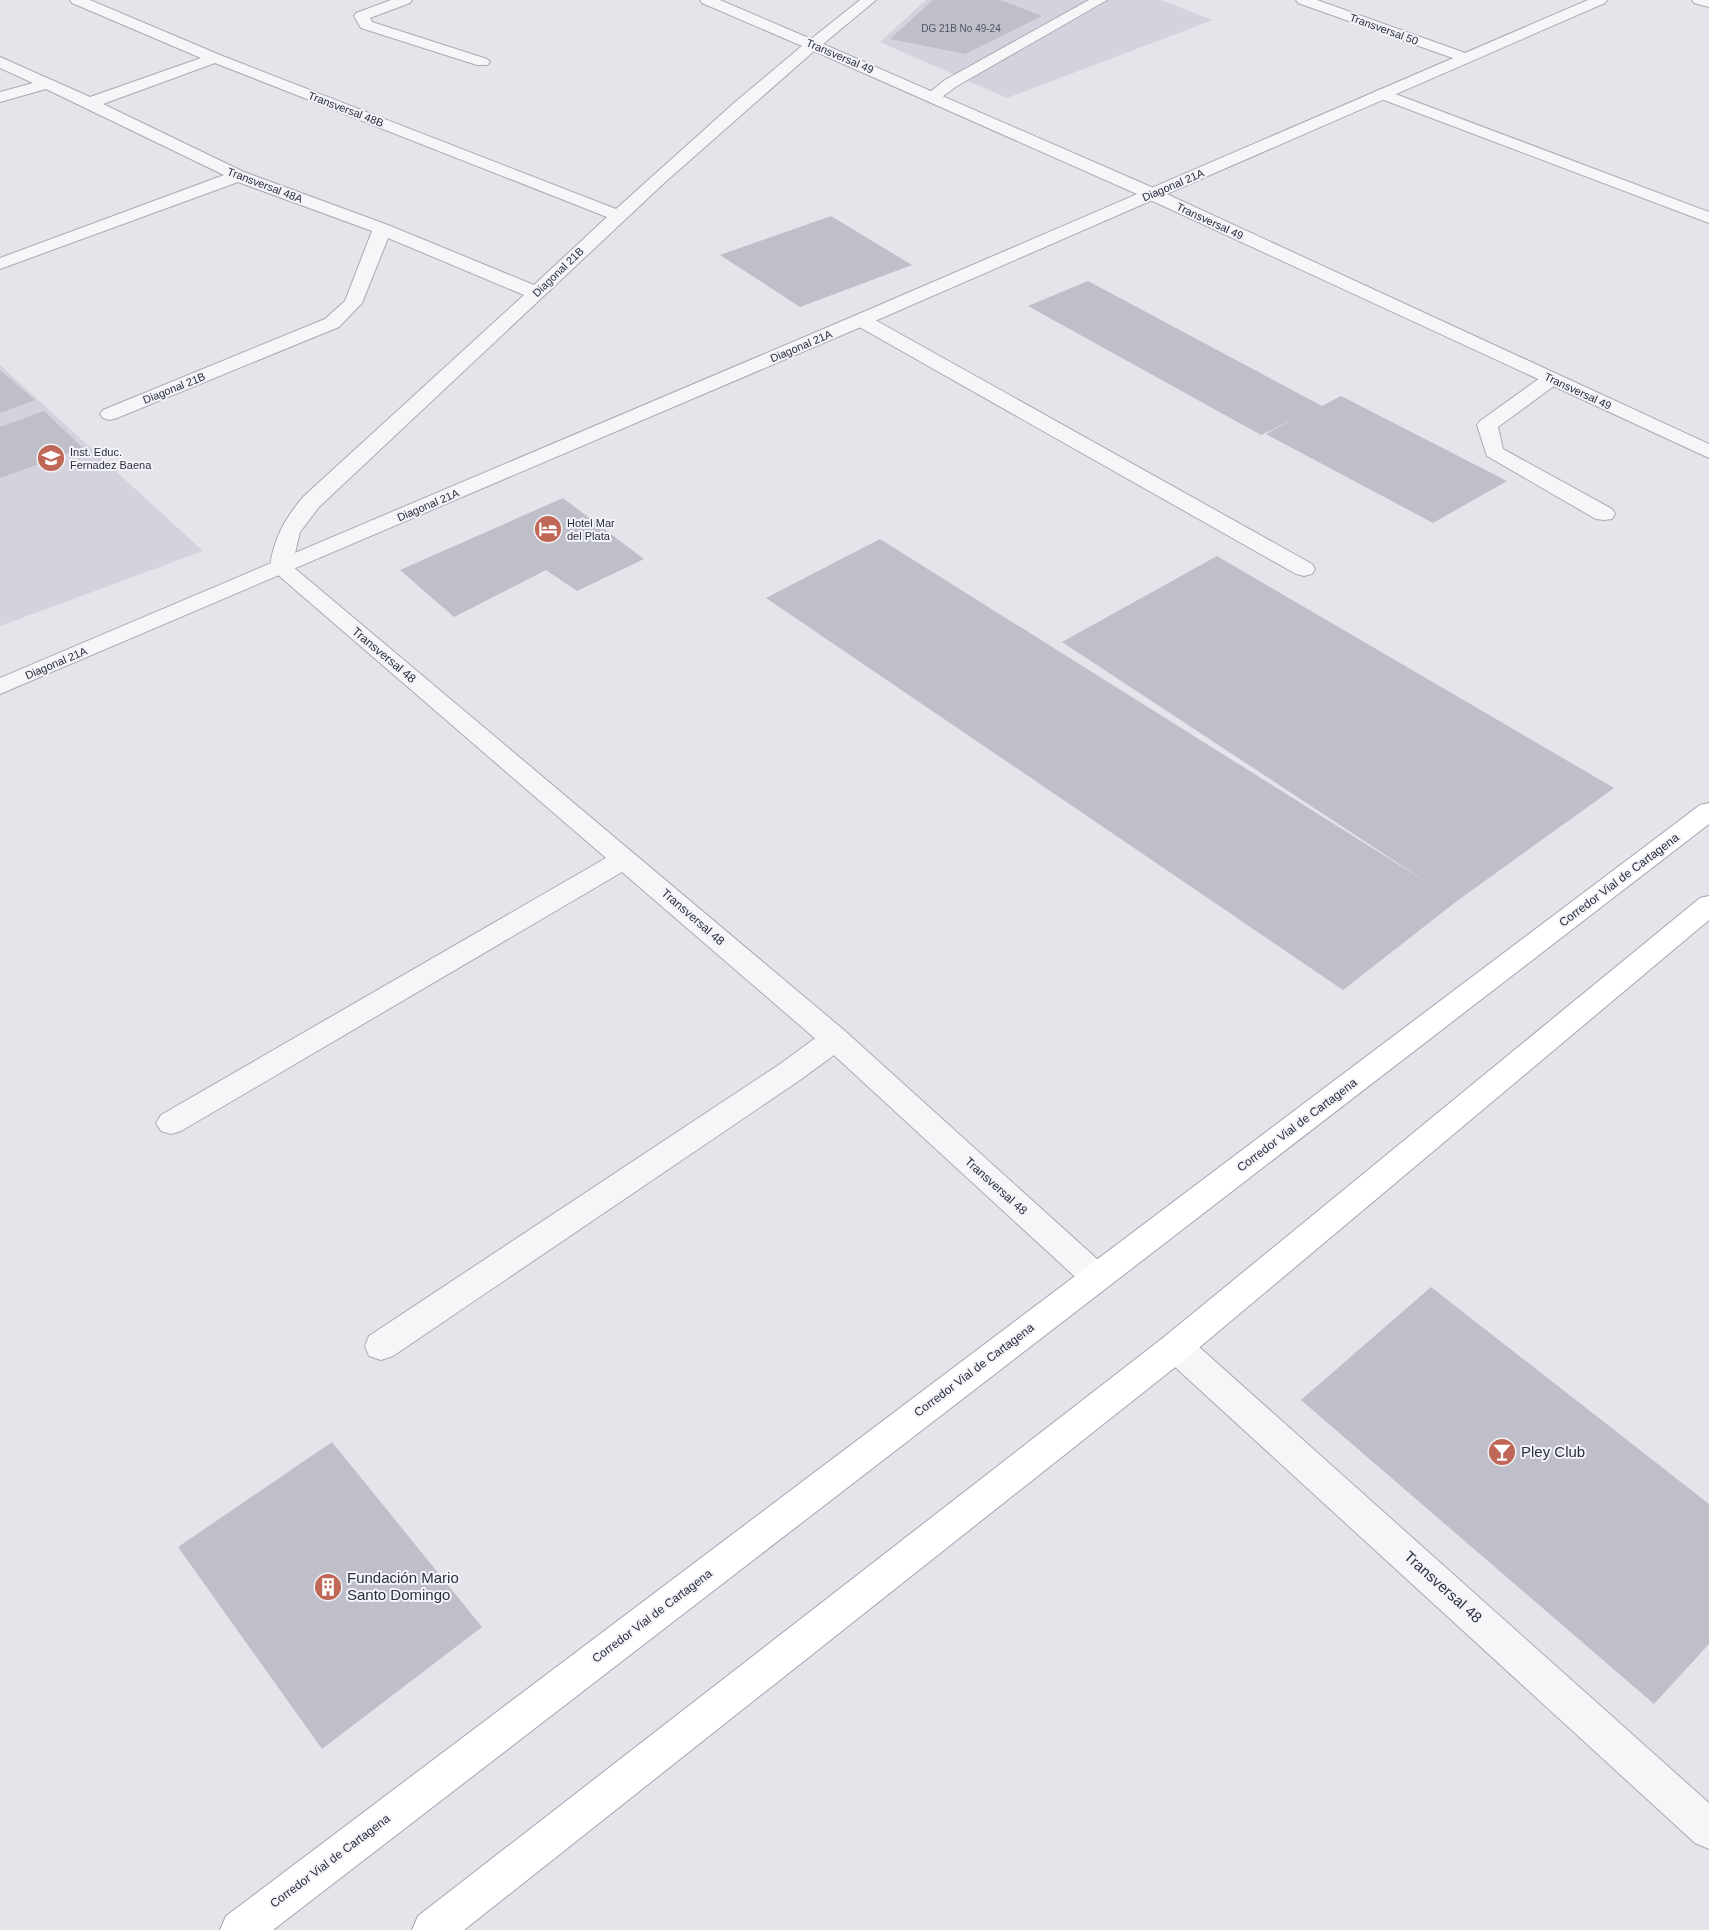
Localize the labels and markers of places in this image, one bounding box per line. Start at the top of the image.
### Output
school or university icon: Inst. Educ. Fernadez Baena [36,443,66,473]
place label: Inst. Educ. Fernadez Baena [70,446,152,471]
hotel icon: Hotel Mar del Plata [533,514,563,544]
place label: Hotel Mar del Plata [567,517,615,542]
bar icon: Pley Club [1487,1437,1517,1467]
place label: Pley Club [1521,1443,1585,1460]
place label: Fundación Mario Santo Domingo [347,1569,459,1603]
building icon: Fundación Mario Santo Domingo [313,1572,343,1602]

